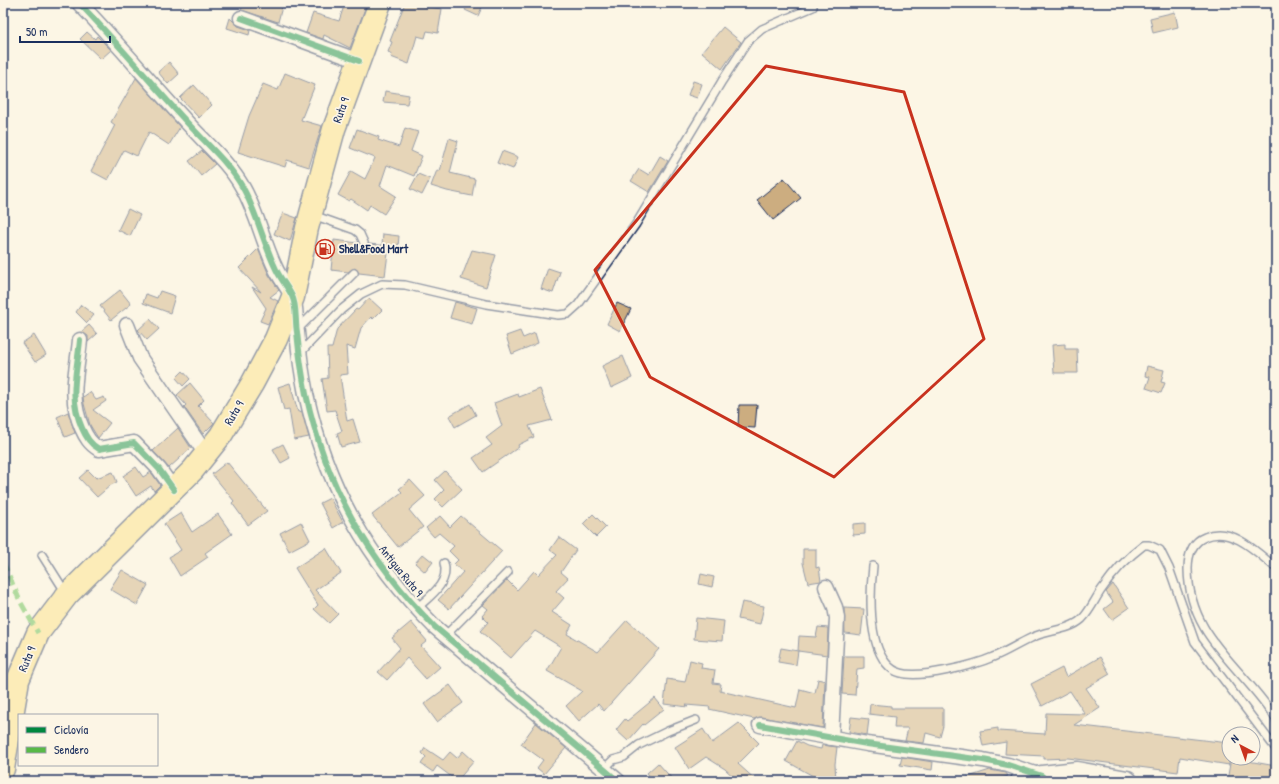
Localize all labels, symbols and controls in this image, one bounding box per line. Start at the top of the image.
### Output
scale bar [20,18,110,44]
text: 50 m [26,23,47,40]
street label: Ruta 9 [328,94,353,125]
fuel station icon: Shell&Food Mart [314,238,336,260]
place label: Shell&Food Mart [339,240,409,257]
street label: Ruta 9 [220,397,248,428]
street label: Antigua Ruta 9 [375,541,428,601]
street label: Ruta 9 [14,643,40,674]
legend [18,714,158,766]
text: Ciclovía [54,721,88,738]
north arrow [1221,726,1261,766]
text: N [1228,731,1241,746]
text: Sendero [54,741,89,758]

